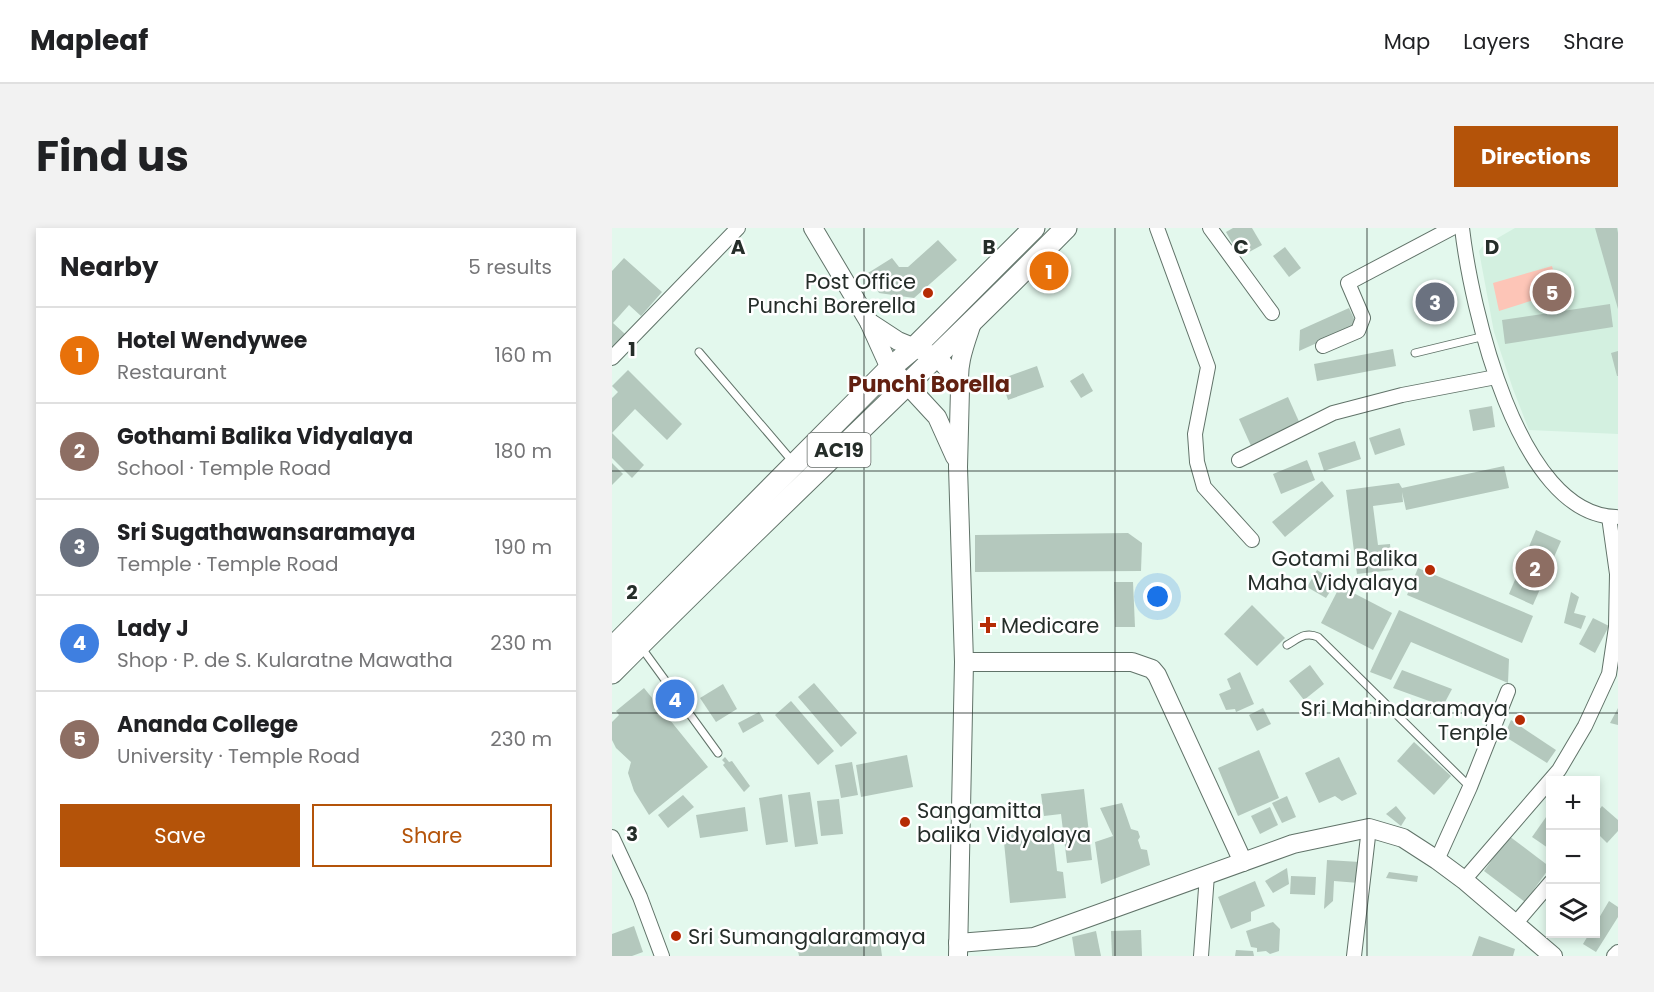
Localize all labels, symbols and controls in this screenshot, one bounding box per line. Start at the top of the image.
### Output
text: Mapleaf [30,21,148,60]
text: Map [1384,27,1430,56]
text: Layers [1463,27,1530,56]
text: Share [1563,27,1624,56]
button: Directions [1454,126,1618,187]
text: Find us [36,127,189,186]
text: A [731,233,746,261]
text: B [982,233,996,261]
text: C [1233,233,1249,261]
text: D [1485,233,1499,261]
pin: 1 [1030,248,1068,294]
text: Nearby [60,249,158,285]
text: 5 results [468,253,552,281]
place label: Post Office Punchi Borerella [747,267,916,320]
pin: 5 [1532,270,1572,314]
pin: 3 [1416,280,1454,325]
marker: Post Office Punchi Borerella [921,286,935,300]
text: Hotel Wendywee [117,325,307,356]
text: 1 [628,335,636,363]
text: 1 [76,341,83,369]
text: 160 m [494,341,552,369]
text: Restaurant [117,358,227,386]
district label: Punchi Borella [848,369,1010,400]
text: Gothami Balika Vidyalaya [117,421,413,452]
road number: AC19 [808,433,870,467]
text: 2 [74,437,85,465]
text: 180 m [494,437,552,465]
text: School · Temple Road [117,454,331,482]
text: Sri Sugathawansaramaya [117,517,416,548]
text: 3 [73,533,86,561]
text: 190 m [495,533,552,561]
place label: Gotami Balika Maha Vidyalaya [1248,544,1418,597]
pin: 2 [1516,546,1554,590]
text: Temple · Temple Road [117,550,339,578]
marker: Gotami Balika Maha Vidyalaya [1423,563,1437,577]
text: 2 [626,578,638,606]
your location [1143,582,1172,611]
place label: Medicare [1001,611,1099,640]
text: Lady J [117,613,189,644]
marker: Medicare [979,616,997,634]
text: 4 [73,629,86,657]
text: 230 m [490,629,552,657]
text: Shop · P. de S. Kularatne Mawatha [117,646,453,674]
pin: 4 [656,676,694,722]
place label: Sri Mahindaramaya Tenple [1300,694,1508,747]
text: Ananda College [117,709,298,740]
marker: Sri Mahindaramaya Tenple [1513,713,1527,727]
text: 5 [73,725,86,753]
text: 230 m [490,725,552,753]
text: University · Temple Road [117,742,360,770]
map controls [1546,776,1600,938]
button: + [1546,776,1600,830]
place label: Sangamitta balika Vidyalaya [917,796,1091,849]
button: Save [60,804,300,867]
button: Share [312,804,552,867]
marker: Sangamitta balika Vidyalaya [898,815,912,829]
text: 3 [626,820,638,848]
button: − [1546,830,1600,884]
button: layers [1546,884,1600,938]
place label: Sri Sumangalaramaya [688,922,926,951]
marker: Sri Sumangalaramaya [669,929,683,943]

